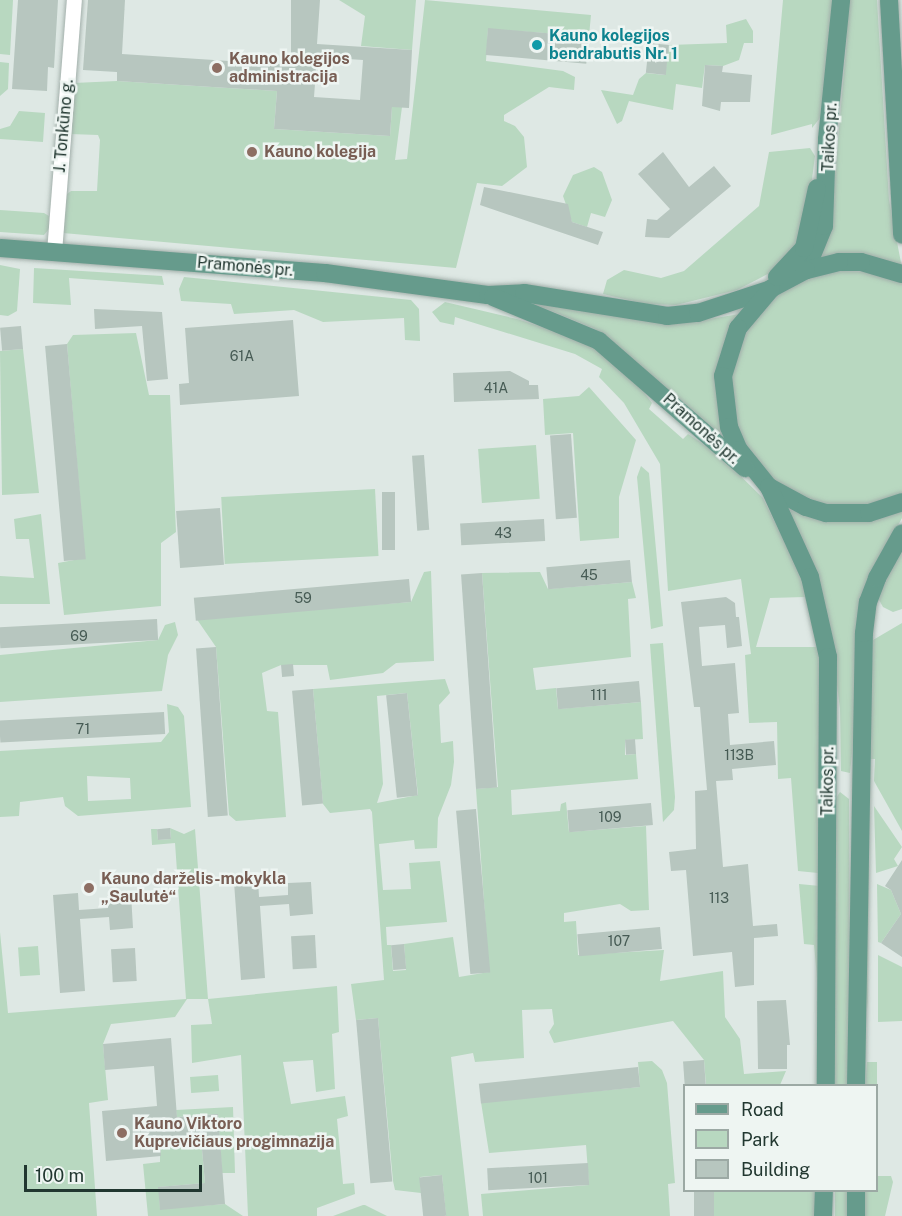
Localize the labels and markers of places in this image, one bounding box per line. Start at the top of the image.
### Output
place label: Kauno kolegijos bendrabutis Nr. 1 [549,26,678,64]
marker: Kauno kolegijos bendrabutis Nr. 1 [530,38,544,52]
place label: Kauno kolegijos administracija [229,49,350,87]
marker: Kauno kolegijos administracija [210,61,224,75]
place label: Kauno kolegija [264,142,376,162]
marker: Kauno kolegija [245,145,259,159]
place label: Kauno darželis-mokykla „Saulutė“ [101,869,286,907]
marker: Kauno darželis-mokykla „Saulutė“ [82,881,96,895]
place label: Kauno Viktoro Kuprevičiaus progimnazija [134,1114,334,1152]
marker: Kauno Viktoro Kuprevičiaus progimnazija [115,1126,129,1140]

